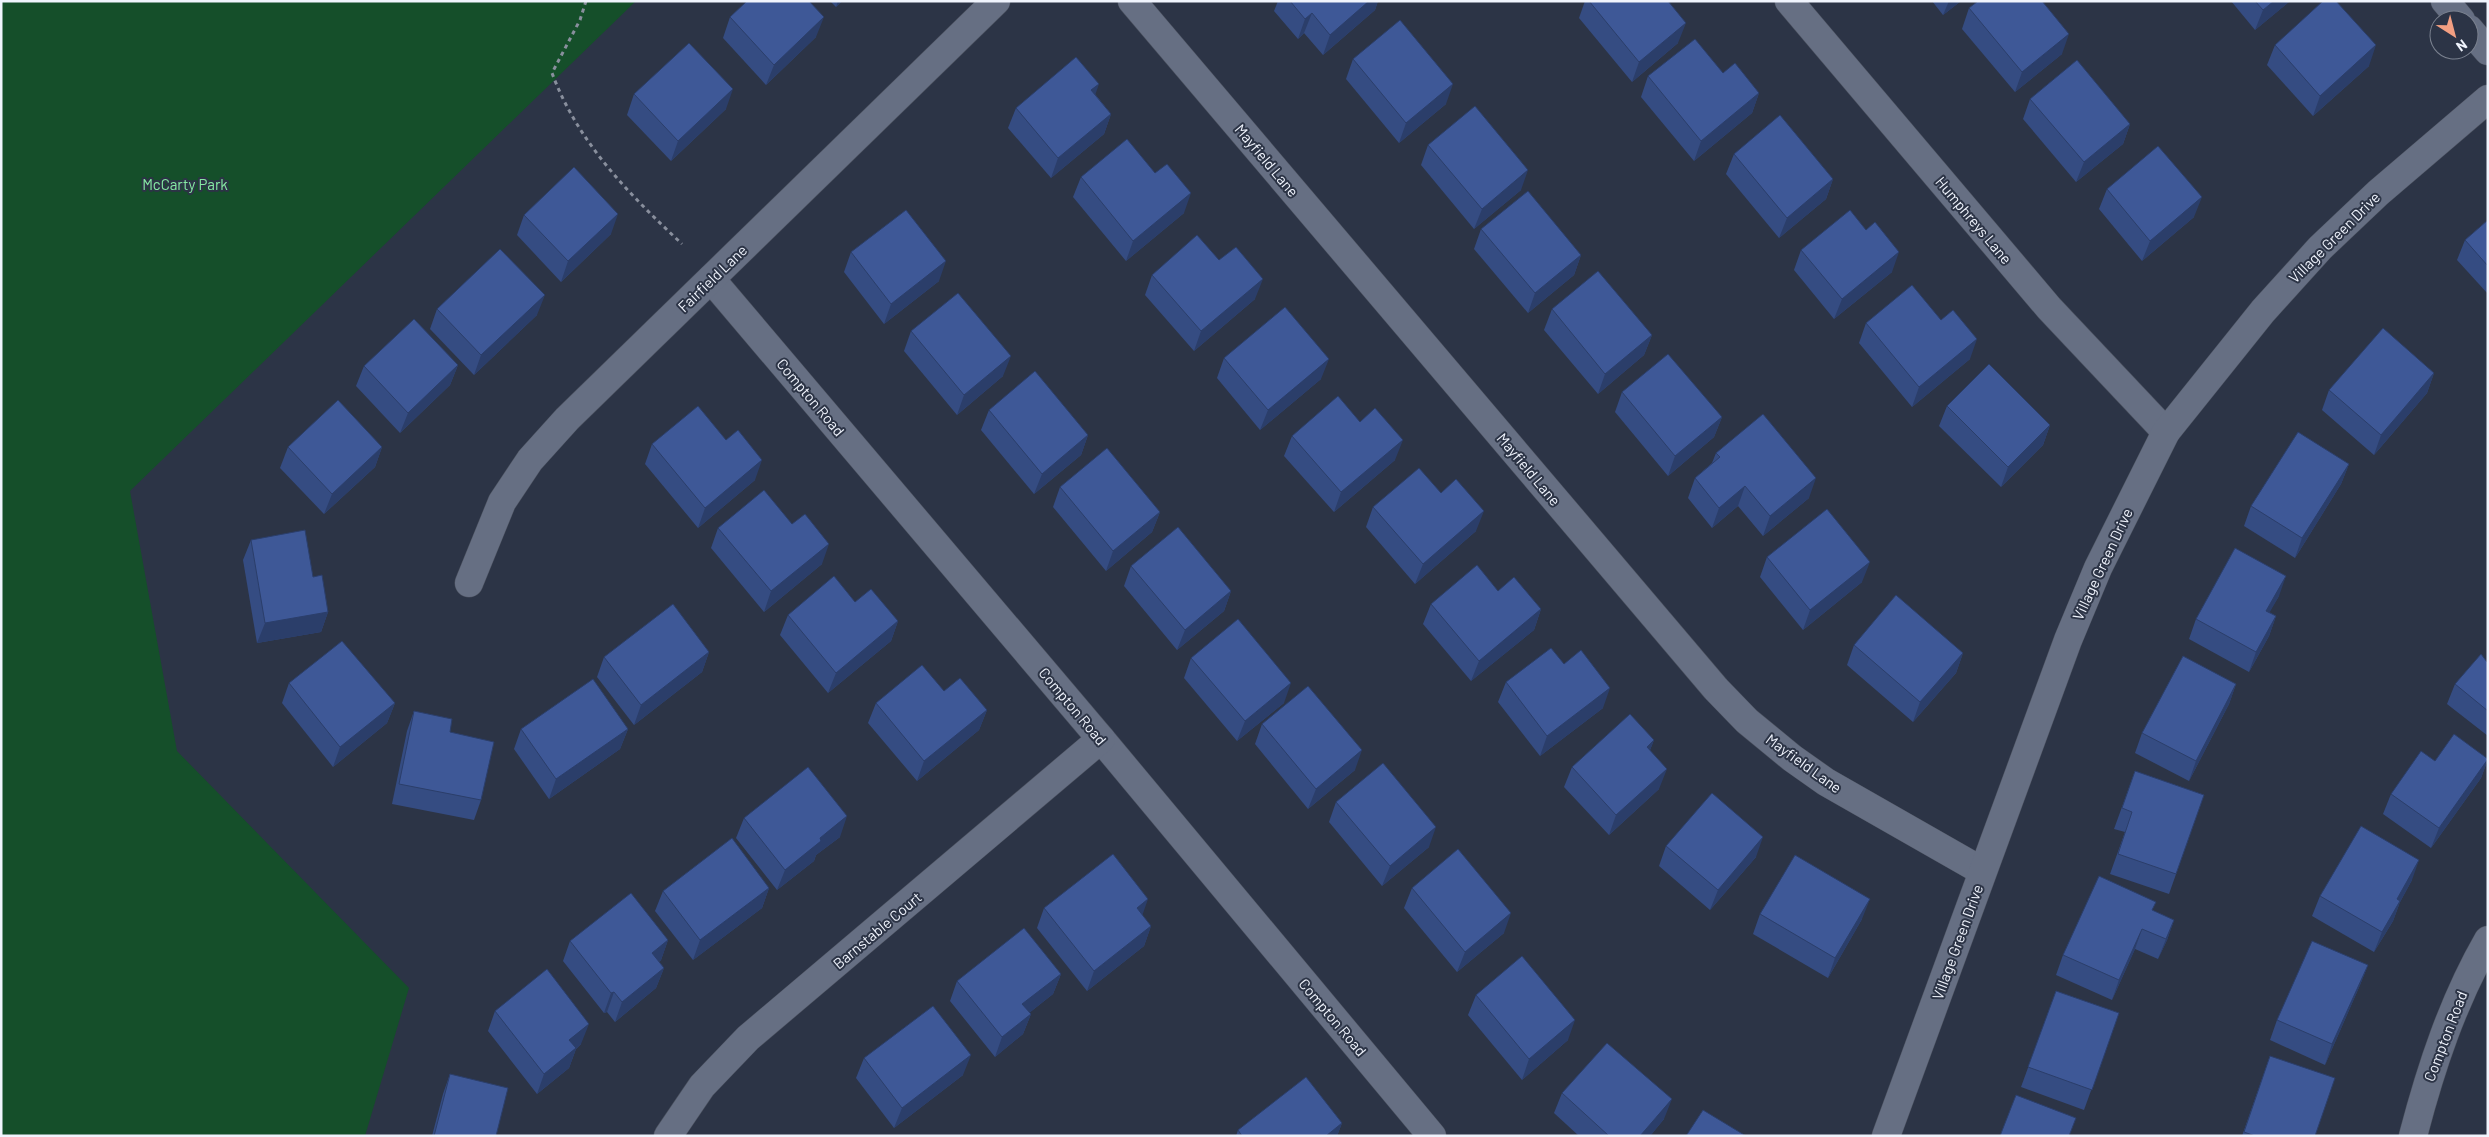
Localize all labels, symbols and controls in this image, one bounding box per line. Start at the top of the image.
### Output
north arrow [2429,10,2479,60]
text: N [2453,36,2471,56]
street label: Mayfield Lane [1231,120,1303,200]
street label: Humphreys Lane [1932,173,2016,267]
park label: McCarty Park [142,175,228,193]
street label: Village Green Drive [2285,188,2383,286]
street label: Fairfield Lane [674,241,750,315]
street label: Compton Road [773,355,849,439]
street label: Mayfield Lane [1493,429,1565,509]
street label: Village Green Drive [2068,505,2136,623]
street label: Compton Road [1035,664,1111,748]
street label: Mayfield Lane [1763,730,1845,796]
street label: Village Green Drive [1928,882,1986,1002]
street label: Barnstable Court [829,888,925,972]
street label: Compton Road [1295,975,1371,1059]
street label: Compton Road [2419,988,2471,1084]

